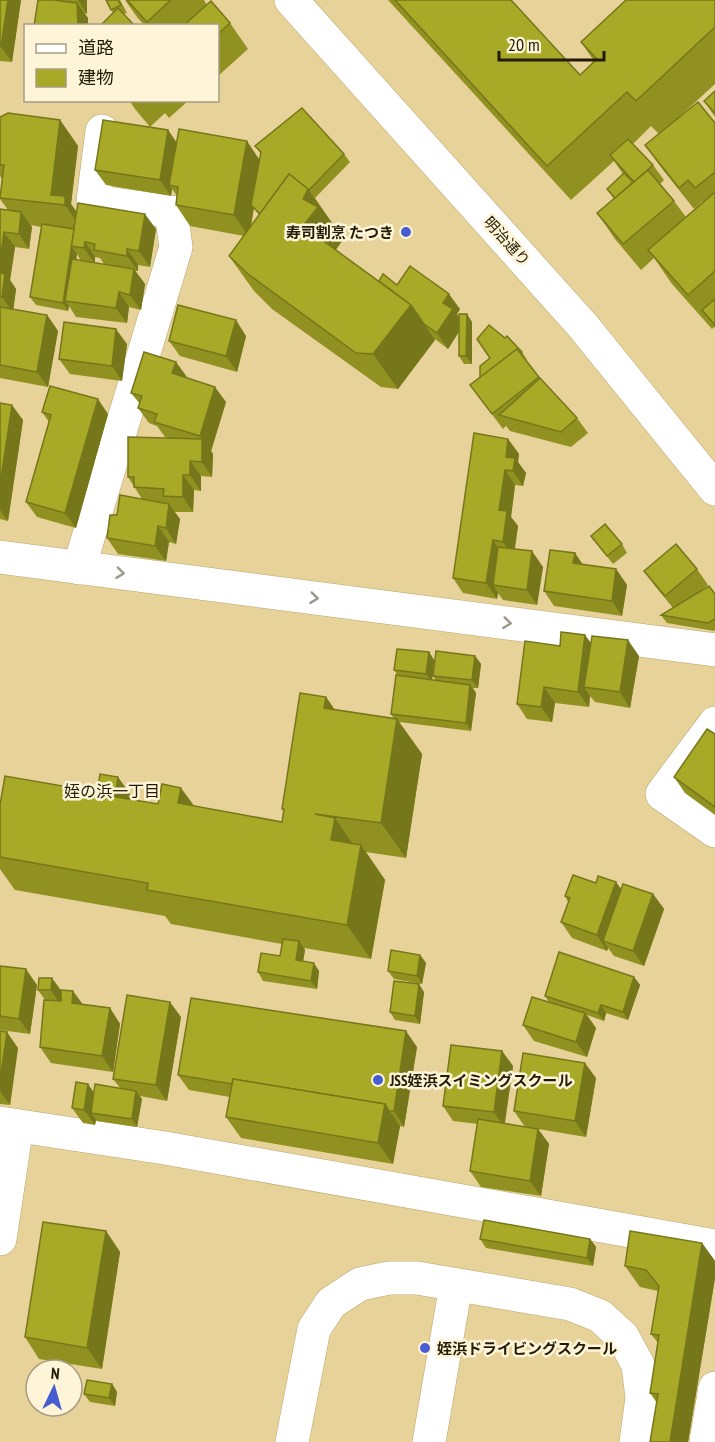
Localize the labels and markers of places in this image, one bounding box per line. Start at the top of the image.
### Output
place label: 寿司割烹 たつき [286,223,394,242]
marker: 寿司割烹 たつき [399,225,413,239]
place label: JSS姪浜スイミングスクール [389,1071,573,1090]
marker: JSS姪浜スイミングスクール [371,1073,385,1087]
place label: 姪浜ドライビングスクール [437,1339,617,1358]
marker: 姪浜ドライビングスクール [418,1341,432,1355]

